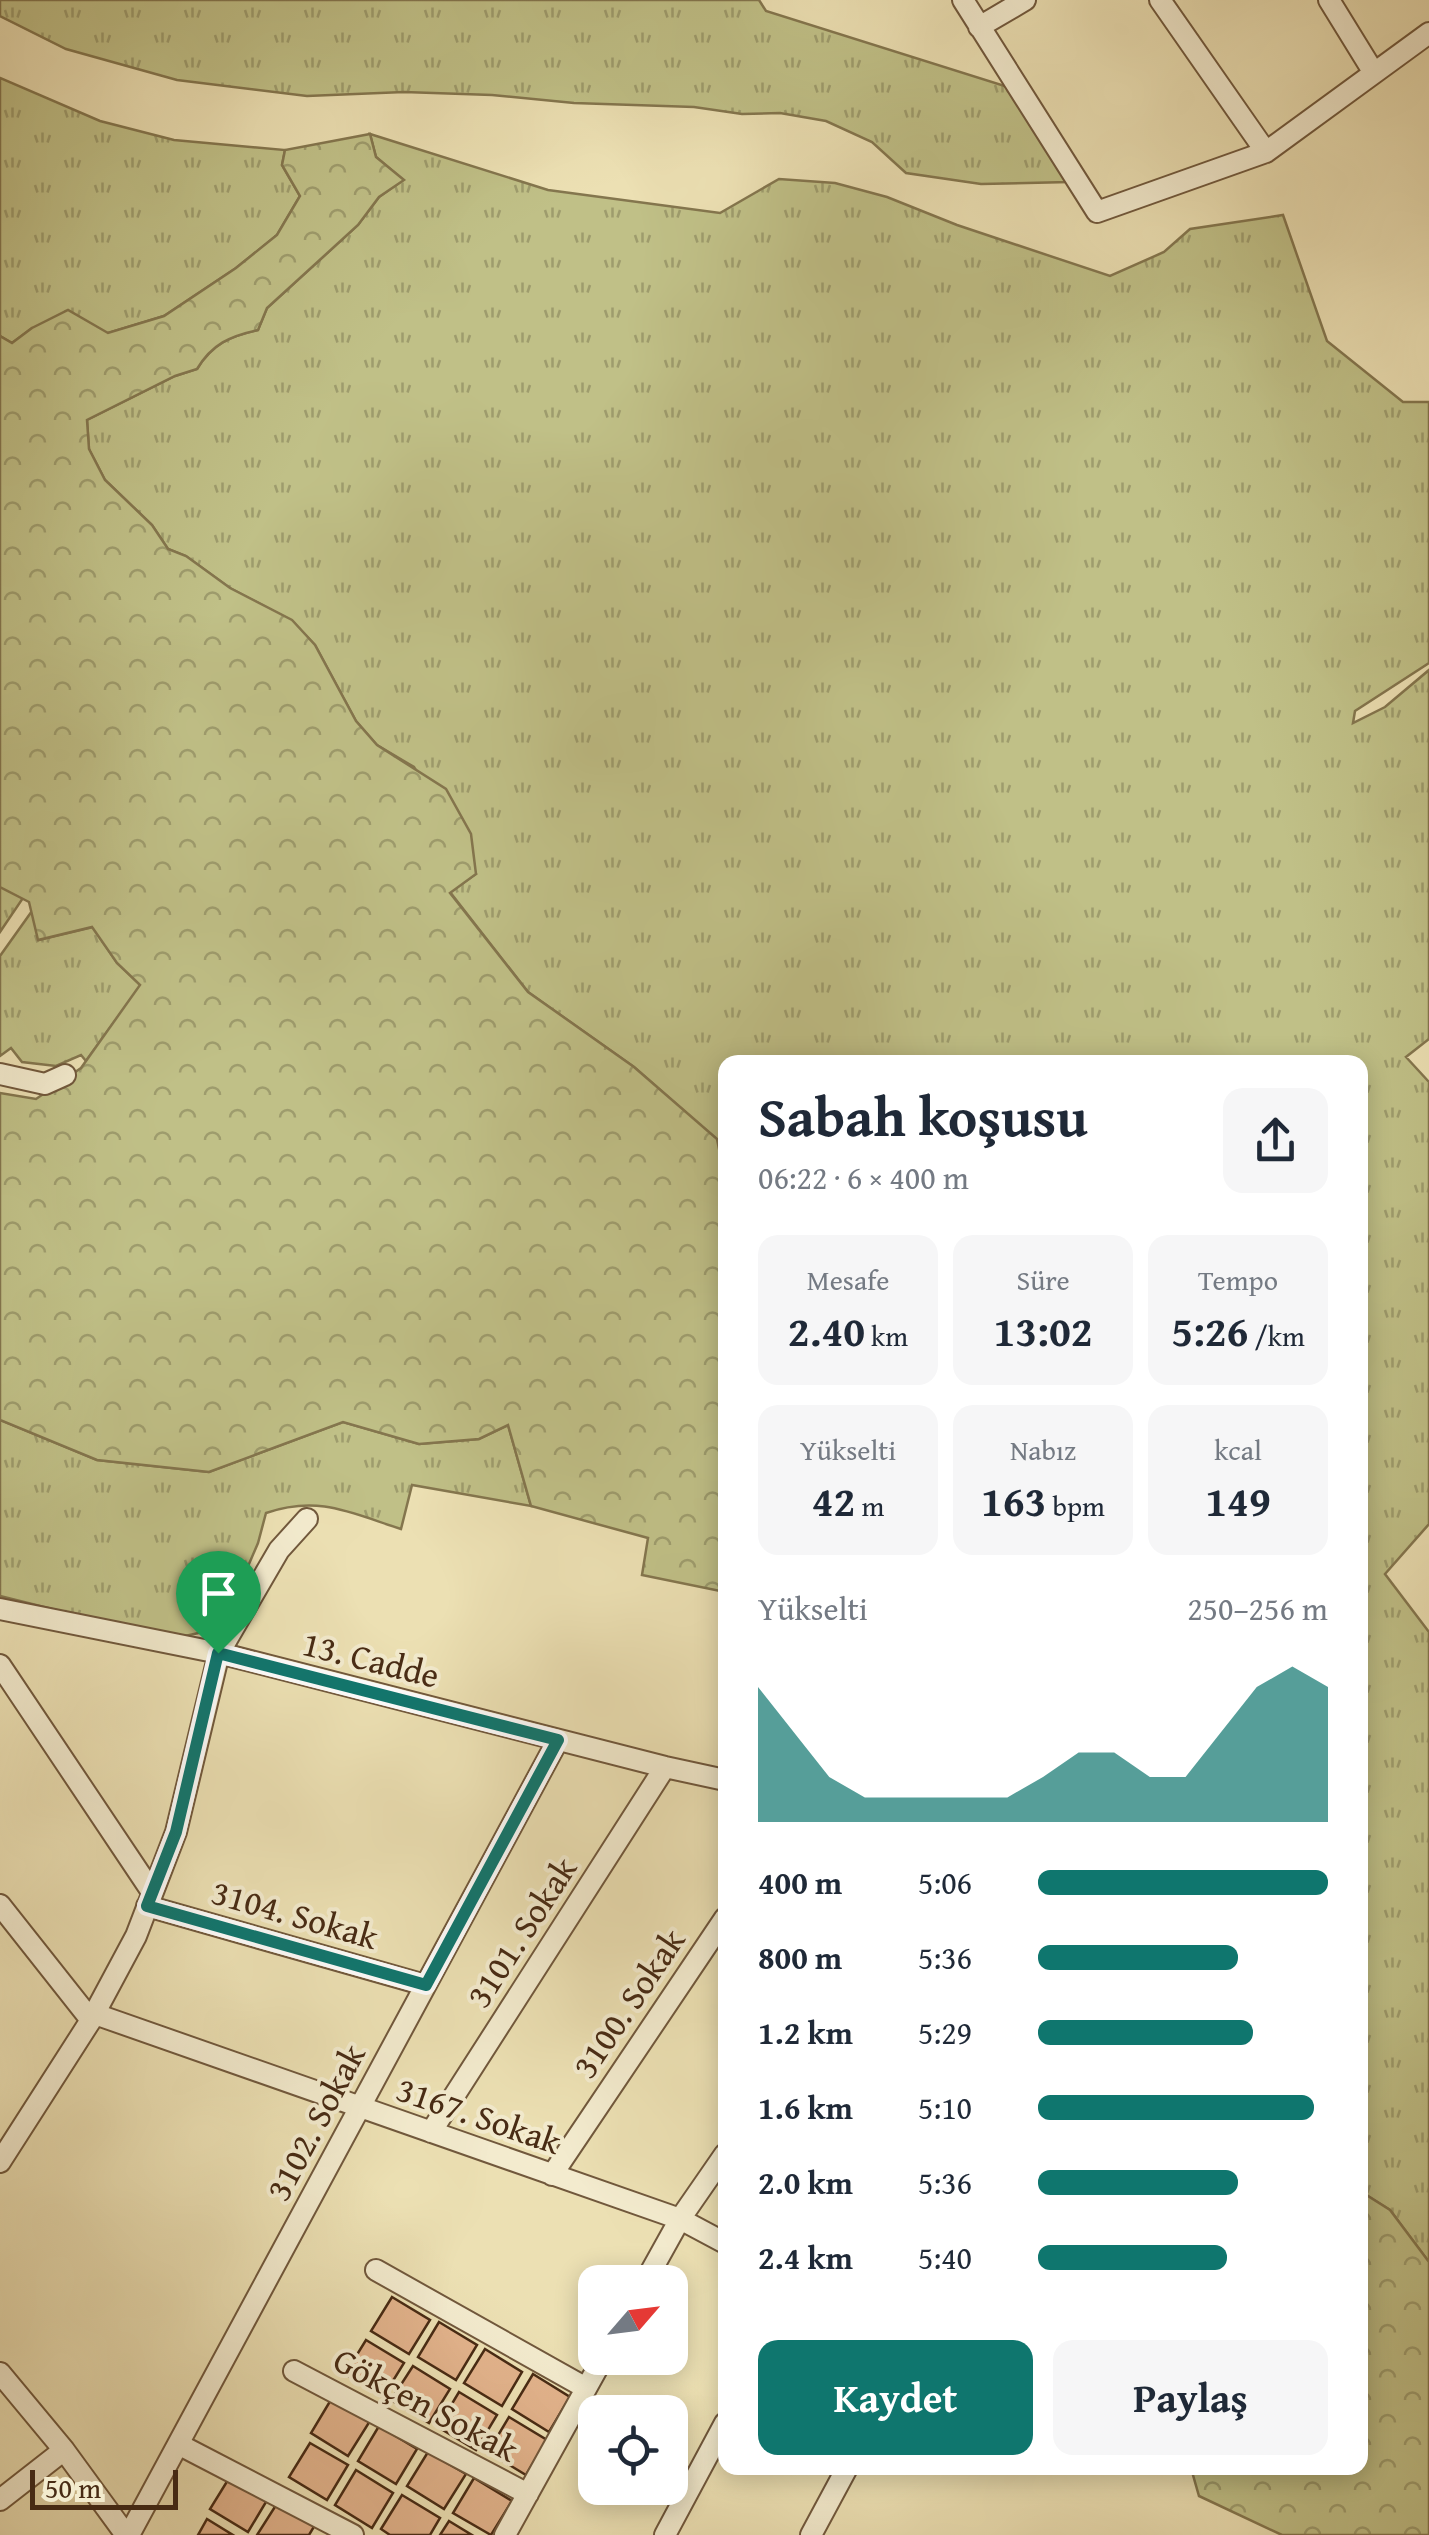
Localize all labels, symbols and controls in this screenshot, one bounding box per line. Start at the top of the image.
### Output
text: Sabah koşusu [758,1076,1088,1156]
button: share [1223,1088,1328,1193]
text: 06:22 · 6 × 400 m [758,1154,969,1201]
text: Mesafe [807,1259,889,1300]
text: Süre [1016,1259,1070,1300]
text: Tempo [1198,1259,1278,1300]
text: 2.40 [788,1300,865,1361]
text: 13:02 [994,1300,1092,1361]
text: 5:26 [1171,1300,1248,1361]
text: km [865,1315,908,1356]
text: /km [1248,1315,1305,1356]
text: Yükselti [800,1429,896,1470]
text: Nabız [1010,1429,1076,1470]
text: kcal [1214,1429,1262,1470]
text: 42 [812,1470,855,1531]
text: 163 [981,1470,1046,1531]
text: 149 [1205,1470,1271,1531]
text: m [855,1485,884,1526]
text: bpm [1046,1485,1105,1526]
pin [176,1551,261,1654]
icon: arrive [191,1566,246,1621]
text: Yükselti [758,1585,868,1632]
text: 250–256 m [1187,1585,1328,1632]
street label: 13. Cadde [297,1617,445,1701]
street label: 3101. Sokak [453,1846,589,2017]
text: 400 m [758,1859,842,1906]
text: 5:06 [918,1859,972,1906]
street label: 3104. Sokak [206,1866,384,1962]
street label: 3100. Sokak [559,1918,697,2088]
text: 800 m [758,1934,842,1981]
text: 5:36 [918,1934,972,1981]
text: 1.2 km [758,2009,853,2056]
text: 5:29 [918,2009,972,2056]
street label: 3102. Sokak [252,2035,378,2209]
street label: 3167. Sokak [390,2063,568,2167]
text: 1.6 km [758,2084,853,2131]
text: 5:10 [918,2084,972,2131]
text: 2.0 km [758,2159,853,2206]
text: 5:36 [918,2159,972,2206]
text: 2.4 km [758,2234,853,2281]
text: 5:40 [918,2234,972,2281]
north arrow [578,2265,688,2375]
map controls [578,2265,688,2505]
street label: Gökçen Sokak [325,2334,528,2474]
button: Kaydet [758,2340,1033,2455]
button: Paylaş [1053,2340,1328,2455]
button: locate [578,2395,688,2505]
scale bar [30,2465,178,2510]
text: 50 m [45,2467,101,2508]

